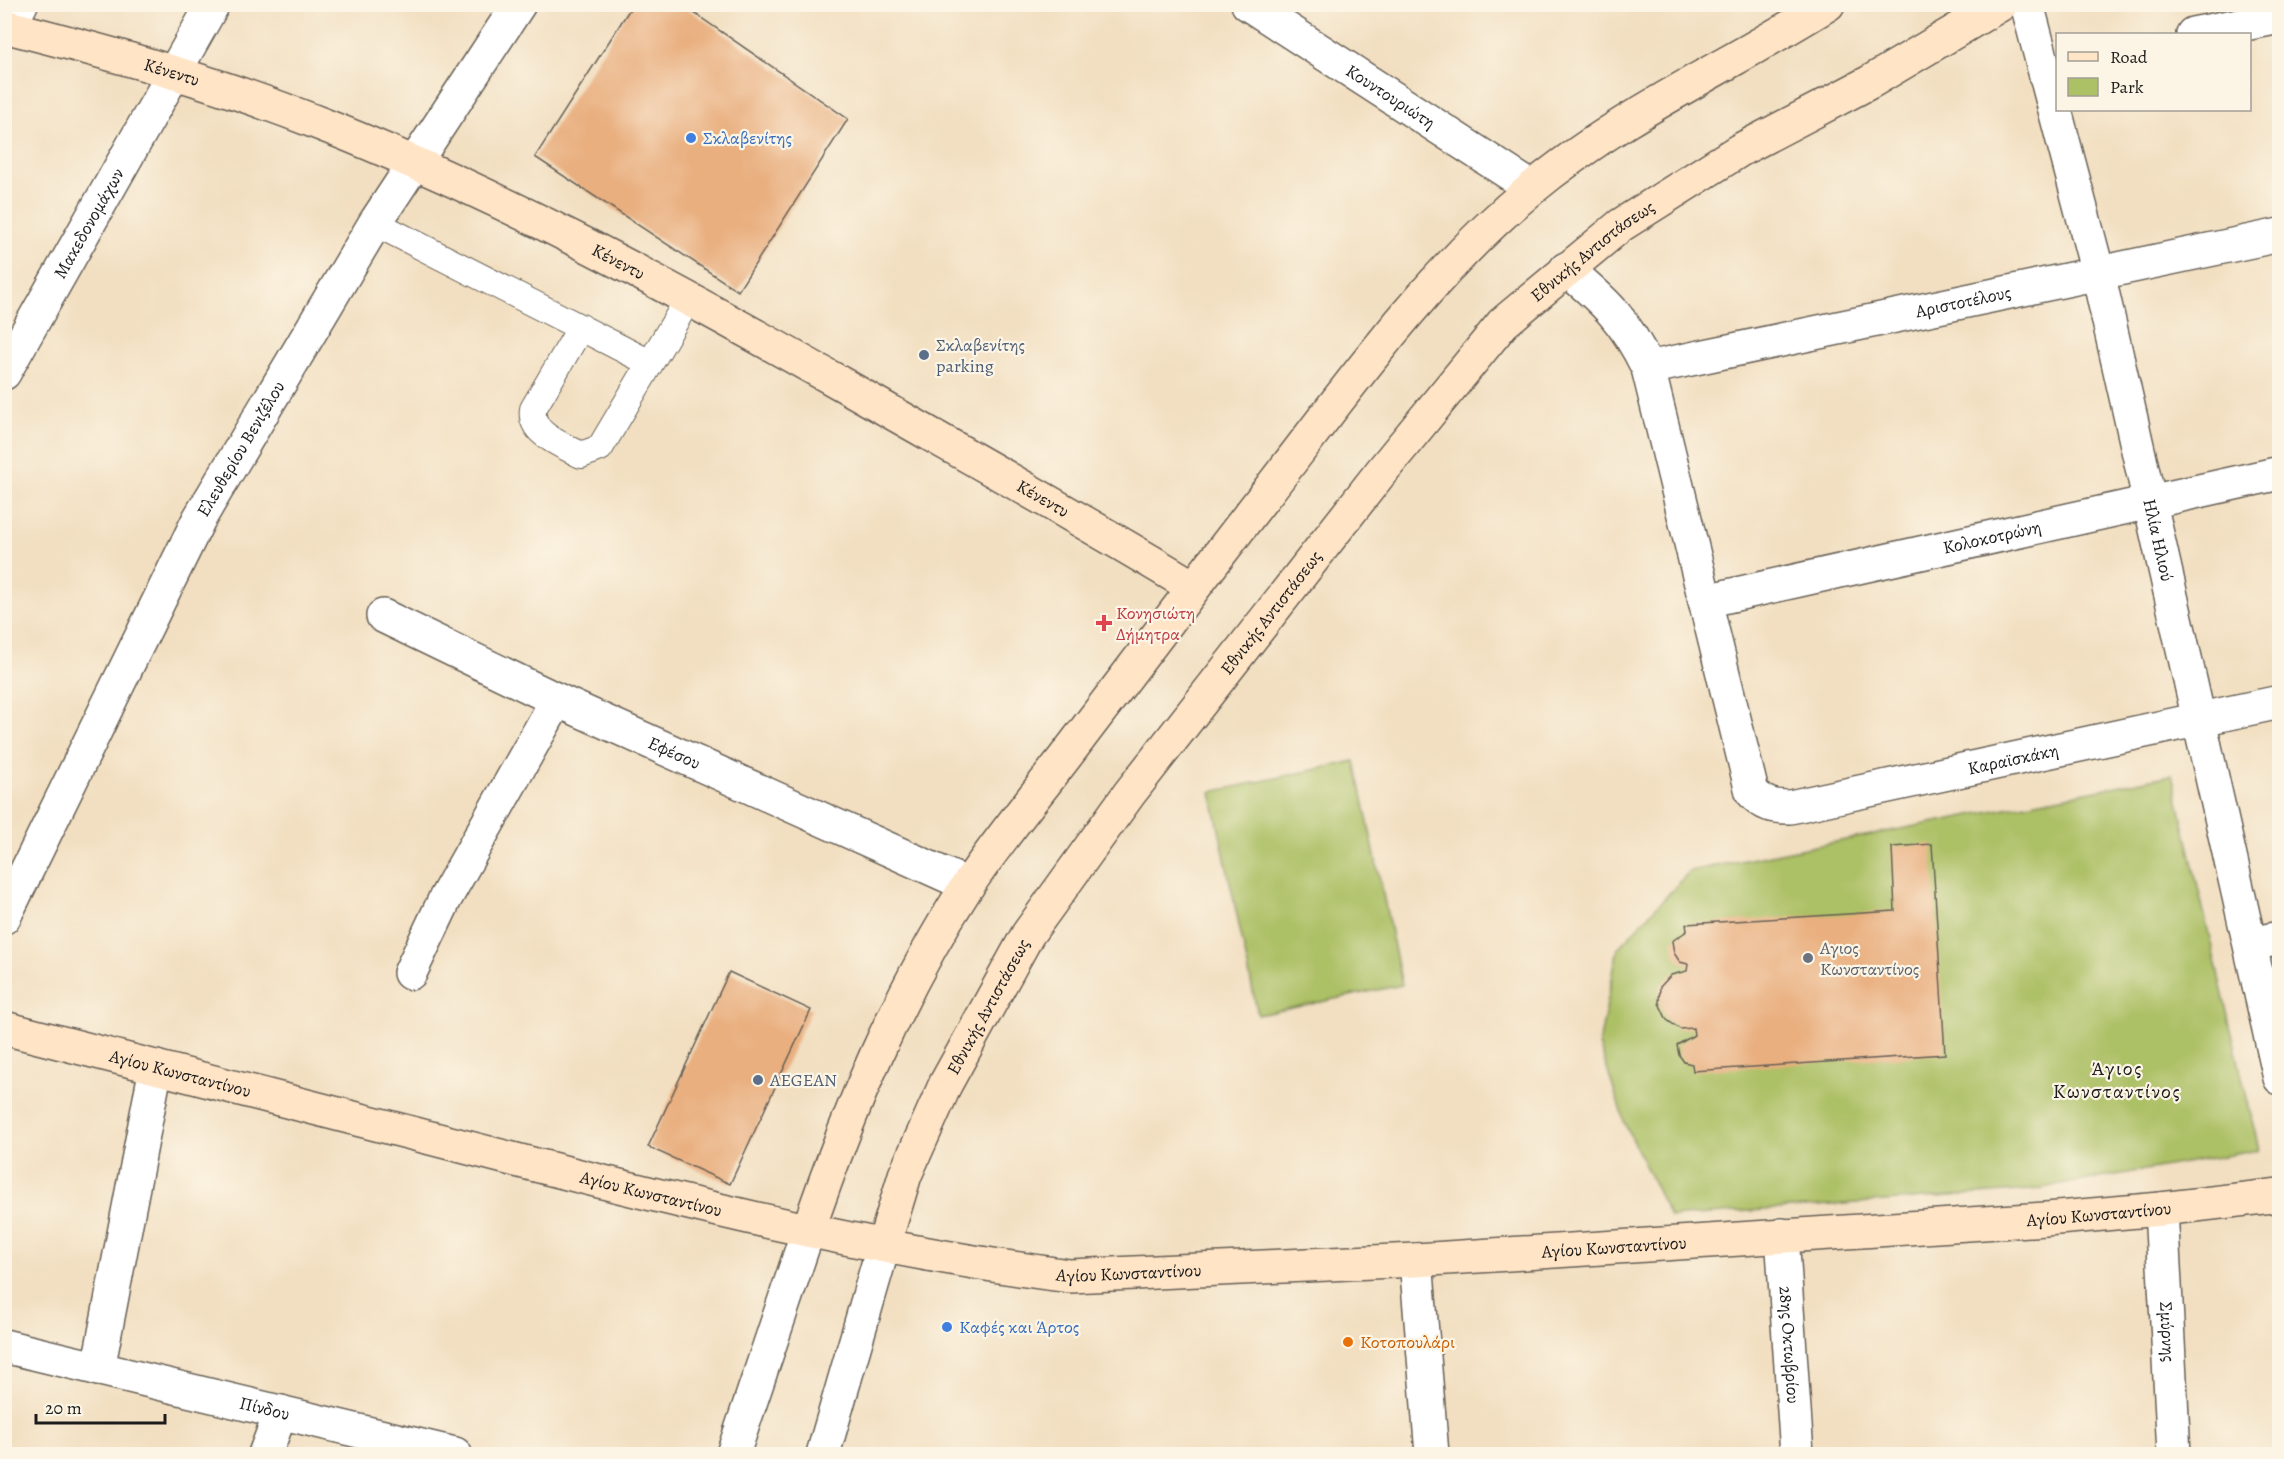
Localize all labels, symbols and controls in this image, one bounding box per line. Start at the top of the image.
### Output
legend [2056,33,2251,111]
text: Road [2110,45,2148,69]
street label: Κένεντυ [141,52,203,92]
street label: Κουντουριώτη [1341,59,1440,134]
text: Park [2110,75,2144,99]
place label: Σκλαβενίτης [703,126,792,150]
marker: Σκλαβενίτης [684,131,698,145]
street label: Μακεδονομάχων [48,164,130,283]
street label: Εθνικής Αντιστάσεως [1525,195,1659,307]
street label: Κένεντυ [588,238,649,286]
street label: Αριστοτέλους [1912,280,2013,324]
place label: Σκλαβενίτης parking [936,333,1025,378]
marker: Σκλαβενίτης parking [917,348,931,362]
street label: Ελευθερίου Βενιζέλου [191,376,290,521]
street label: Κένεντυ [1012,474,1074,523]
street label: Ηλία Ηλιού [2137,497,2179,584]
street label: Κολοκοτρώνη [1941,515,2043,560]
street label: Εθνικής Αντιστάσεως [1215,545,1327,680]
place label: Κονησιώτη Δήμητρα [1116,601,1195,646]
marker: Κονησιώτη Δήμητρα [1097,616,1111,630]
street label: Εφέσου [644,731,704,775]
street label: Καραϊσκάκη [1966,738,2060,781]
street label: Εθνικής Αντιστάσεως [941,934,1035,1079]
place label: Αγιος Κωνσταντίνος [1819,936,1919,981]
marker: Αγιος Κωνσταντίνος [1801,951,1815,965]
street label: Αγίου Κωνσταντίνου [106,1043,254,1103]
district label: Άγιος Κωνσταντίνος [2053,1055,2181,1105]
place label: AEGEAN [769,1068,837,1092]
marker: AEGEAN [751,1073,765,1087]
street label: Αγίου Κωνσταντίνου [577,1165,724,1223]
street label: Αγίου Κωνσταντίνου [2025,1196,2173,1232]
street label: Αγίου Κωνσταντίνου [1540,1230,1687,1264]
street label: Αγίου Κωνσταντίνου [1054,1258,1202,1288]
street label: 28ης Οκτωβρίου [1774,1285,1806,1404]
street label: Σμύρνης [2154,1301,2181,1363]
place label: Καφές και Άρτος [959,1315,1079,1339]
marker: Καφές και Άρτος [940,1320,954,1334]
place label: Κοτοπουλάρι [1360,1330,1455,1354]
marker: Κοτοπουλάρι [1341,1335,1355,1349]
scale bar [36,1387,165,1425]
street label: Πίνδου [237,1391,292,1426]
text: 20 m [45,1396,82,1420]

